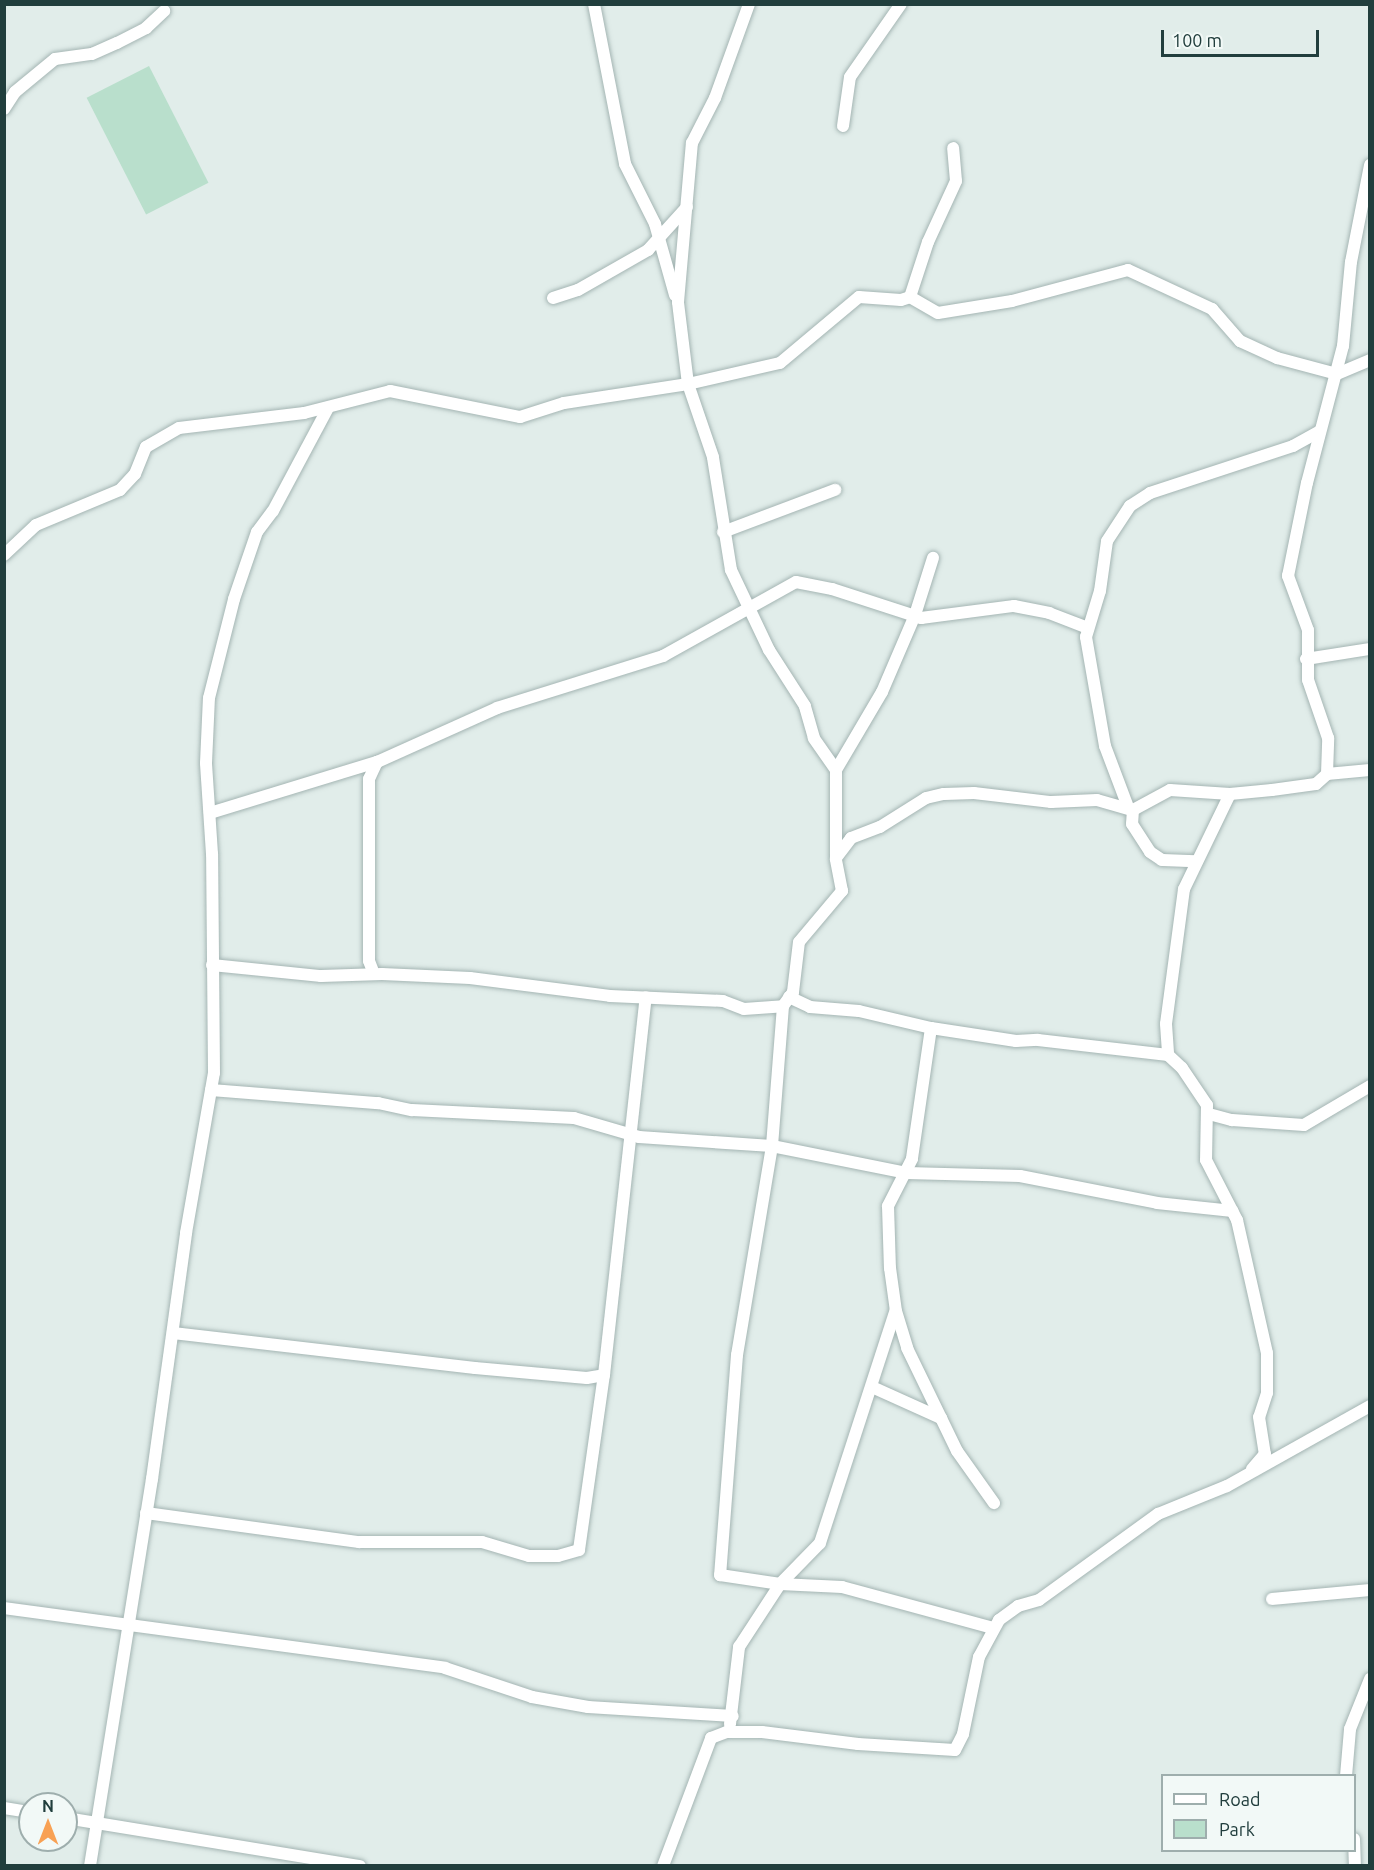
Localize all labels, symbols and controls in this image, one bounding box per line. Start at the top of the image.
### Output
scale bar [1164,18,1322,56]
text: 100 m [1172,30,1222,50]
legend [1161,1774,1356,1852]
text: Road [1219,1789,1261,1809]
north arrow [18,1792,78,1852]
text: N [42,1797,54,1815]
text: Park [1219,1819,1255,1839]

